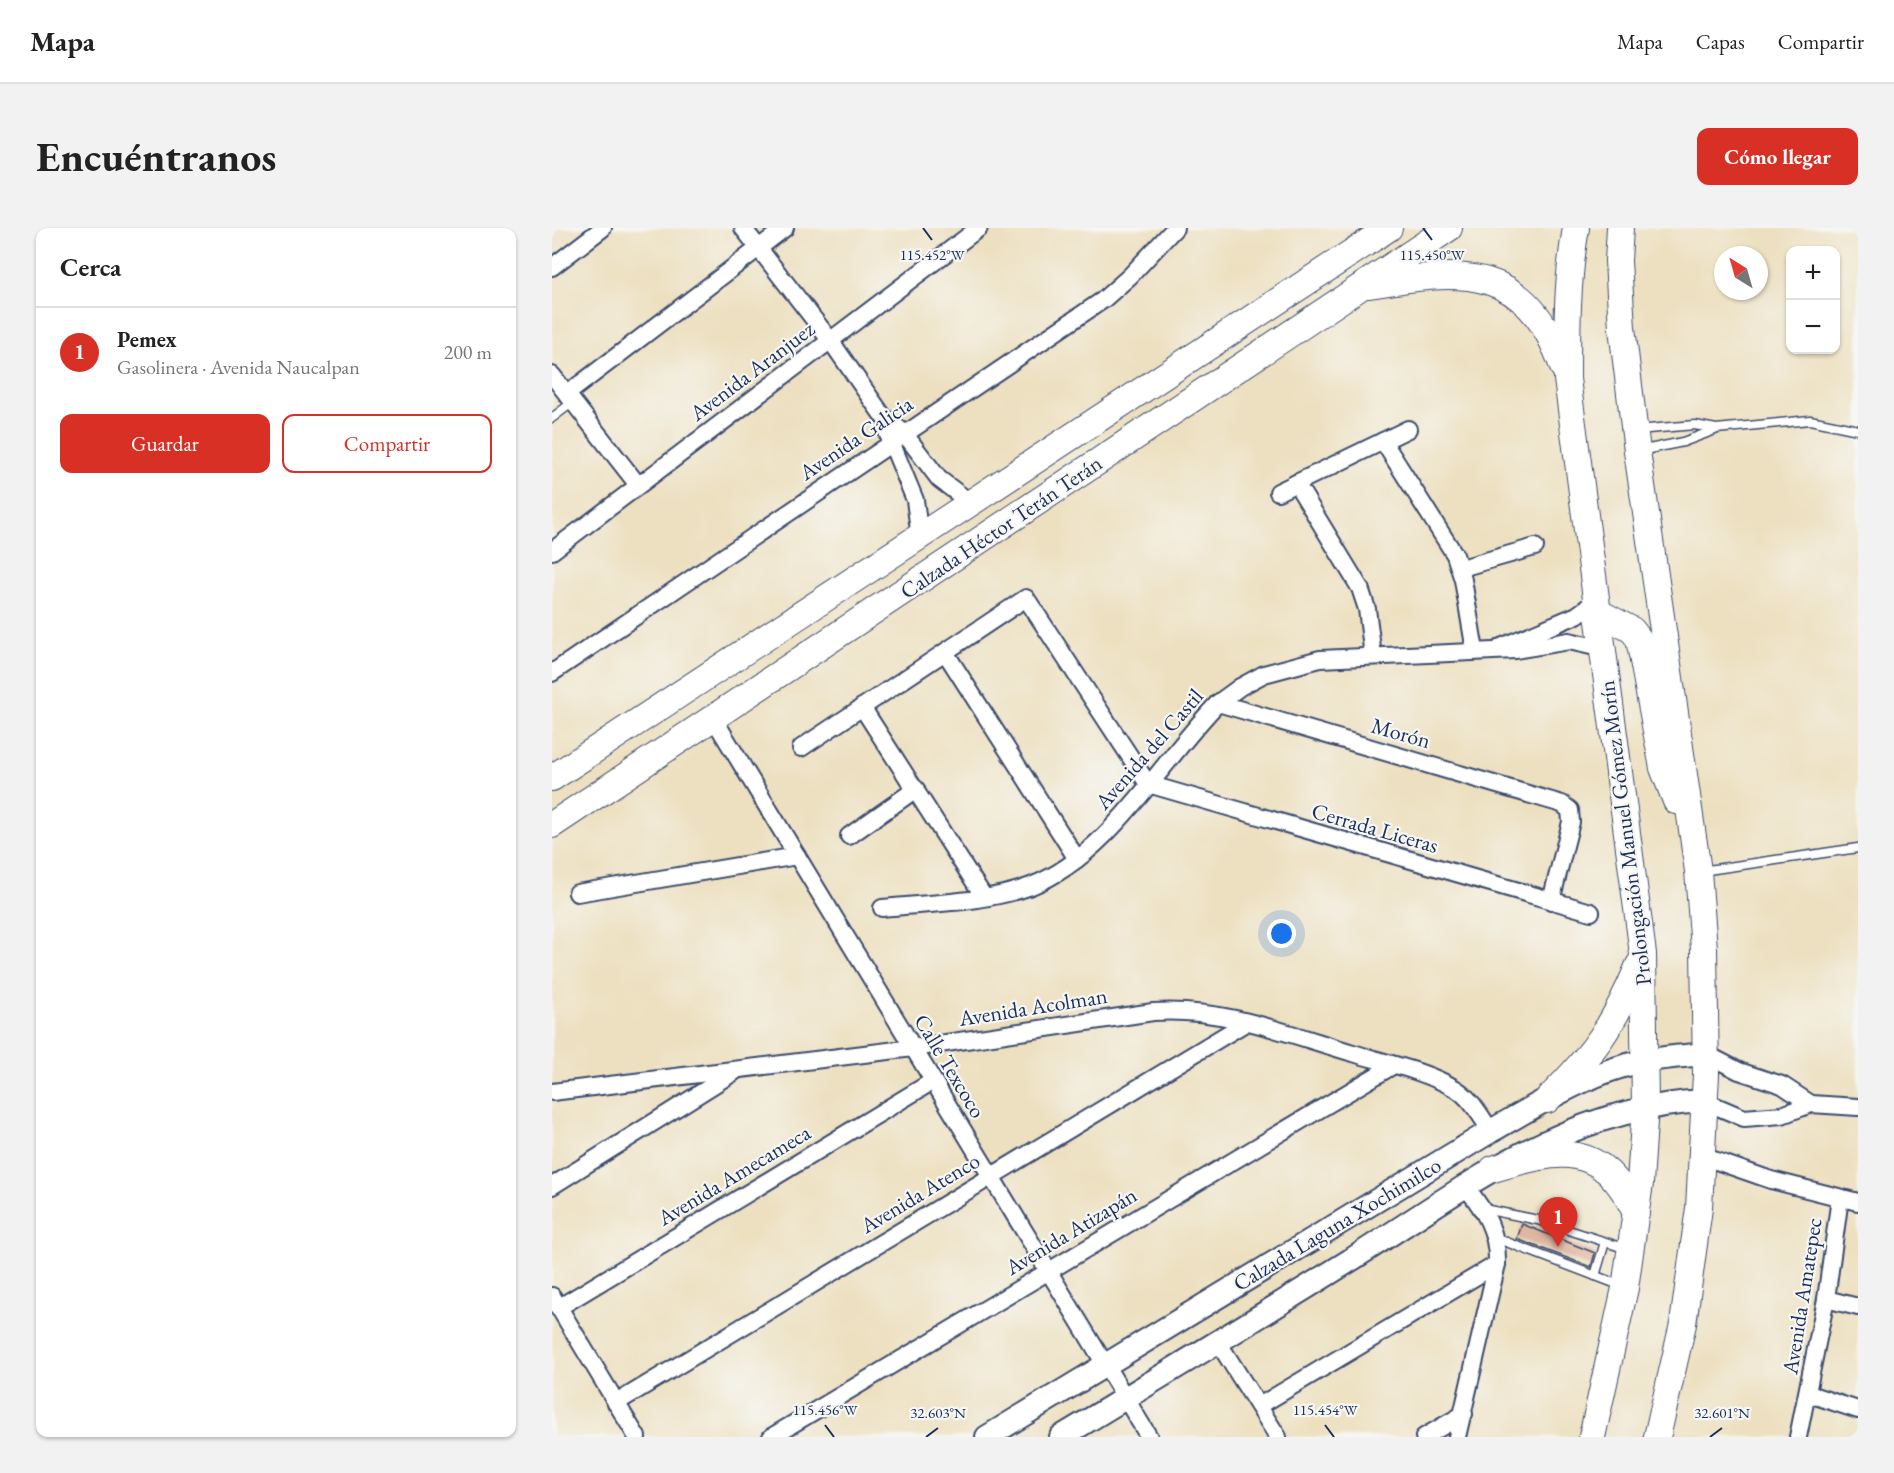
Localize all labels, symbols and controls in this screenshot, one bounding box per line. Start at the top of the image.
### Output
text: Mapa [30,23,95,59]
text: Mapa [1617,28,1663,55]
text: Capas [1696,28,1745,55]
text: Compartir [1778,28,1864,55]
button: Cómo llegar [1697,128,1858,185]
text: Encuéntranos [36,129,276,184]
text: 115.452°W [900,245,965,264]
text: 115.450°W [1400,245,1465,264]
north arrow [1714,246,1768,300]
map controls [1786,246,1840,354]
button: + [1786,246,1840,300]
text: Cerca [60,250,121,284]
button: − [1786,300,1840,354]
street label: Avenida Aranjuez [683,314,821,428]
text: Pemex [117,325,177,354]
text: 1 [74,339,85,365]
text: 200 m [444,339,492,365]
text: Gasolinera · Avenida Naucalpan [117,354,360,380]
street label: Avenida Galicia [793,389,919,487]
button: Guardar [60,414,270,473]
button: Compartir [282,414,492,473]
street label: Calzada Héctor Terán Terán [894,448,1108,605]
street label: Prolongación Manuel Gómez Morín [1592,678,1658,987]
street label: Avenida del Castil [1088,682,1210,816]
street label: Morón [1368,711,1434,755]
street label: Cerrada Liceras [1308,796,1442,860]
your location [1267,919,1296,948]
street label: Avenida Acolman [956,981,1110,1033]
street label: Calle Texcoco [908,1009,992,1123]
street label: Avenida Amecameca [651,1118,816,1233]
street label: Avenida Atenco [854,1146,985,1241]
street label: Calzada Laguna Xochimilco [1228,1150,1447,1298]
street label: Avenida Atizapán [999,1180,1142,1282]
pin: 1 [1538,1198,1578,1247]
street label: Avenida Amatepec [1775,1216,1829,1377]
text: 115.456°W [793,1400,858,1419]
text: 115.454°W [1293,1400,1358,1419]
text: 32.603°N [910,1403,966,1422]
text: 32.601°N [1694,1403,1750,1422]

